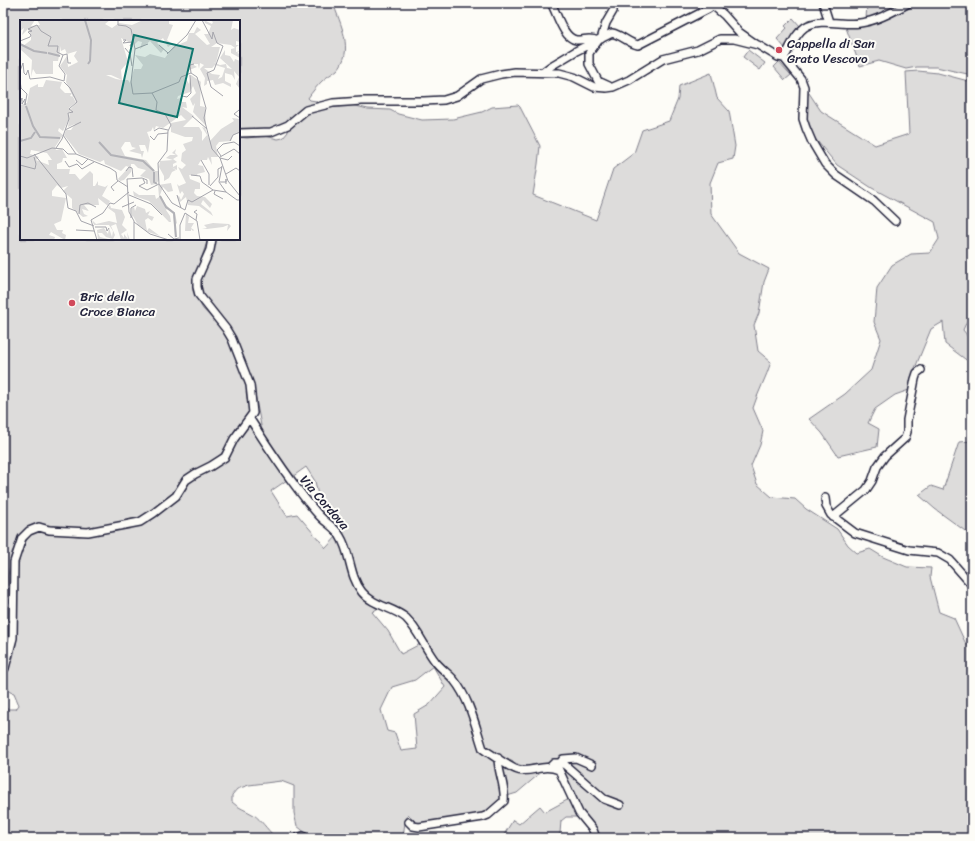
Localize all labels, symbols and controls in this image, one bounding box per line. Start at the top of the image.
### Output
inset map [20,20,240,240]
place label: Cappella di San Grato Vescovo [787,32,875,70]
marker: Cappella di San Grato Vescovo [774,45,784,55]
place label: Bric della Croce Bianca [80,285,156,323]
marker: Bric della Croce Bianca [67,298,77,308]
street label: Via Cordova [294,469,356,536]

